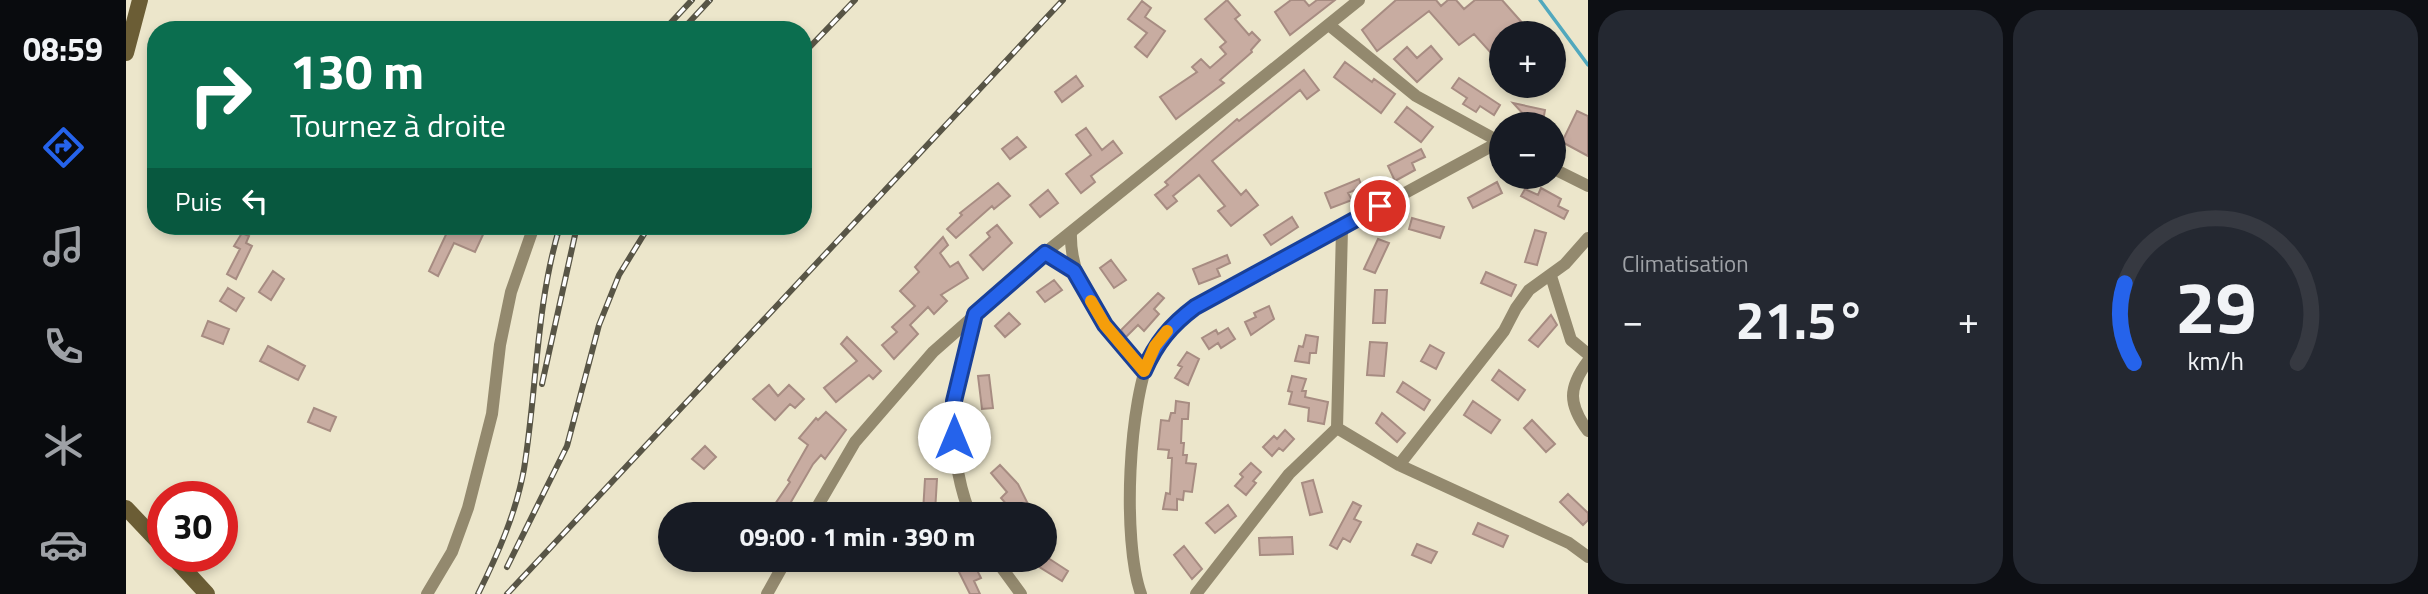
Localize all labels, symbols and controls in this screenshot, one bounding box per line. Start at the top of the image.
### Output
map controls [1489,21,1566,189]
button: + [1489,21,1566,98]
text: 08:59 [23,25,103,73]
text: 130 m [290,33,424,108]
icon: right [175,49,266,140]
text: Tournez à droite [290,101,506,149]
button: − [1489,112,1566,189]
icon: directions [39,123,88,172]
pin [1350,176,1410,236]
text: Puis [175,182,222,221]
icon: left [236,182,274,220]
icon: arrive [1361,187,1399,225]
icon: music [39,222,88,271]
text: Climatisation [1622,246,1749,281]
text: 29 [2175,251,2256,361]
text: 21.5° [1736,280,1865,359]
text: − [1622,291,1643,349]
text: + [1958,291,1979,349]
icon: phone [39,322,88,371]
text: km/h [2187,342,2244,380]
position arrow [917,400,991,474]
icon: climate [39,421,88,470]
speed limit sign: 30 [147,481,238,572]
text: 09:00 · 1 min · 390 m [740,517,975,556]
icon: car [39,520,88,569]

